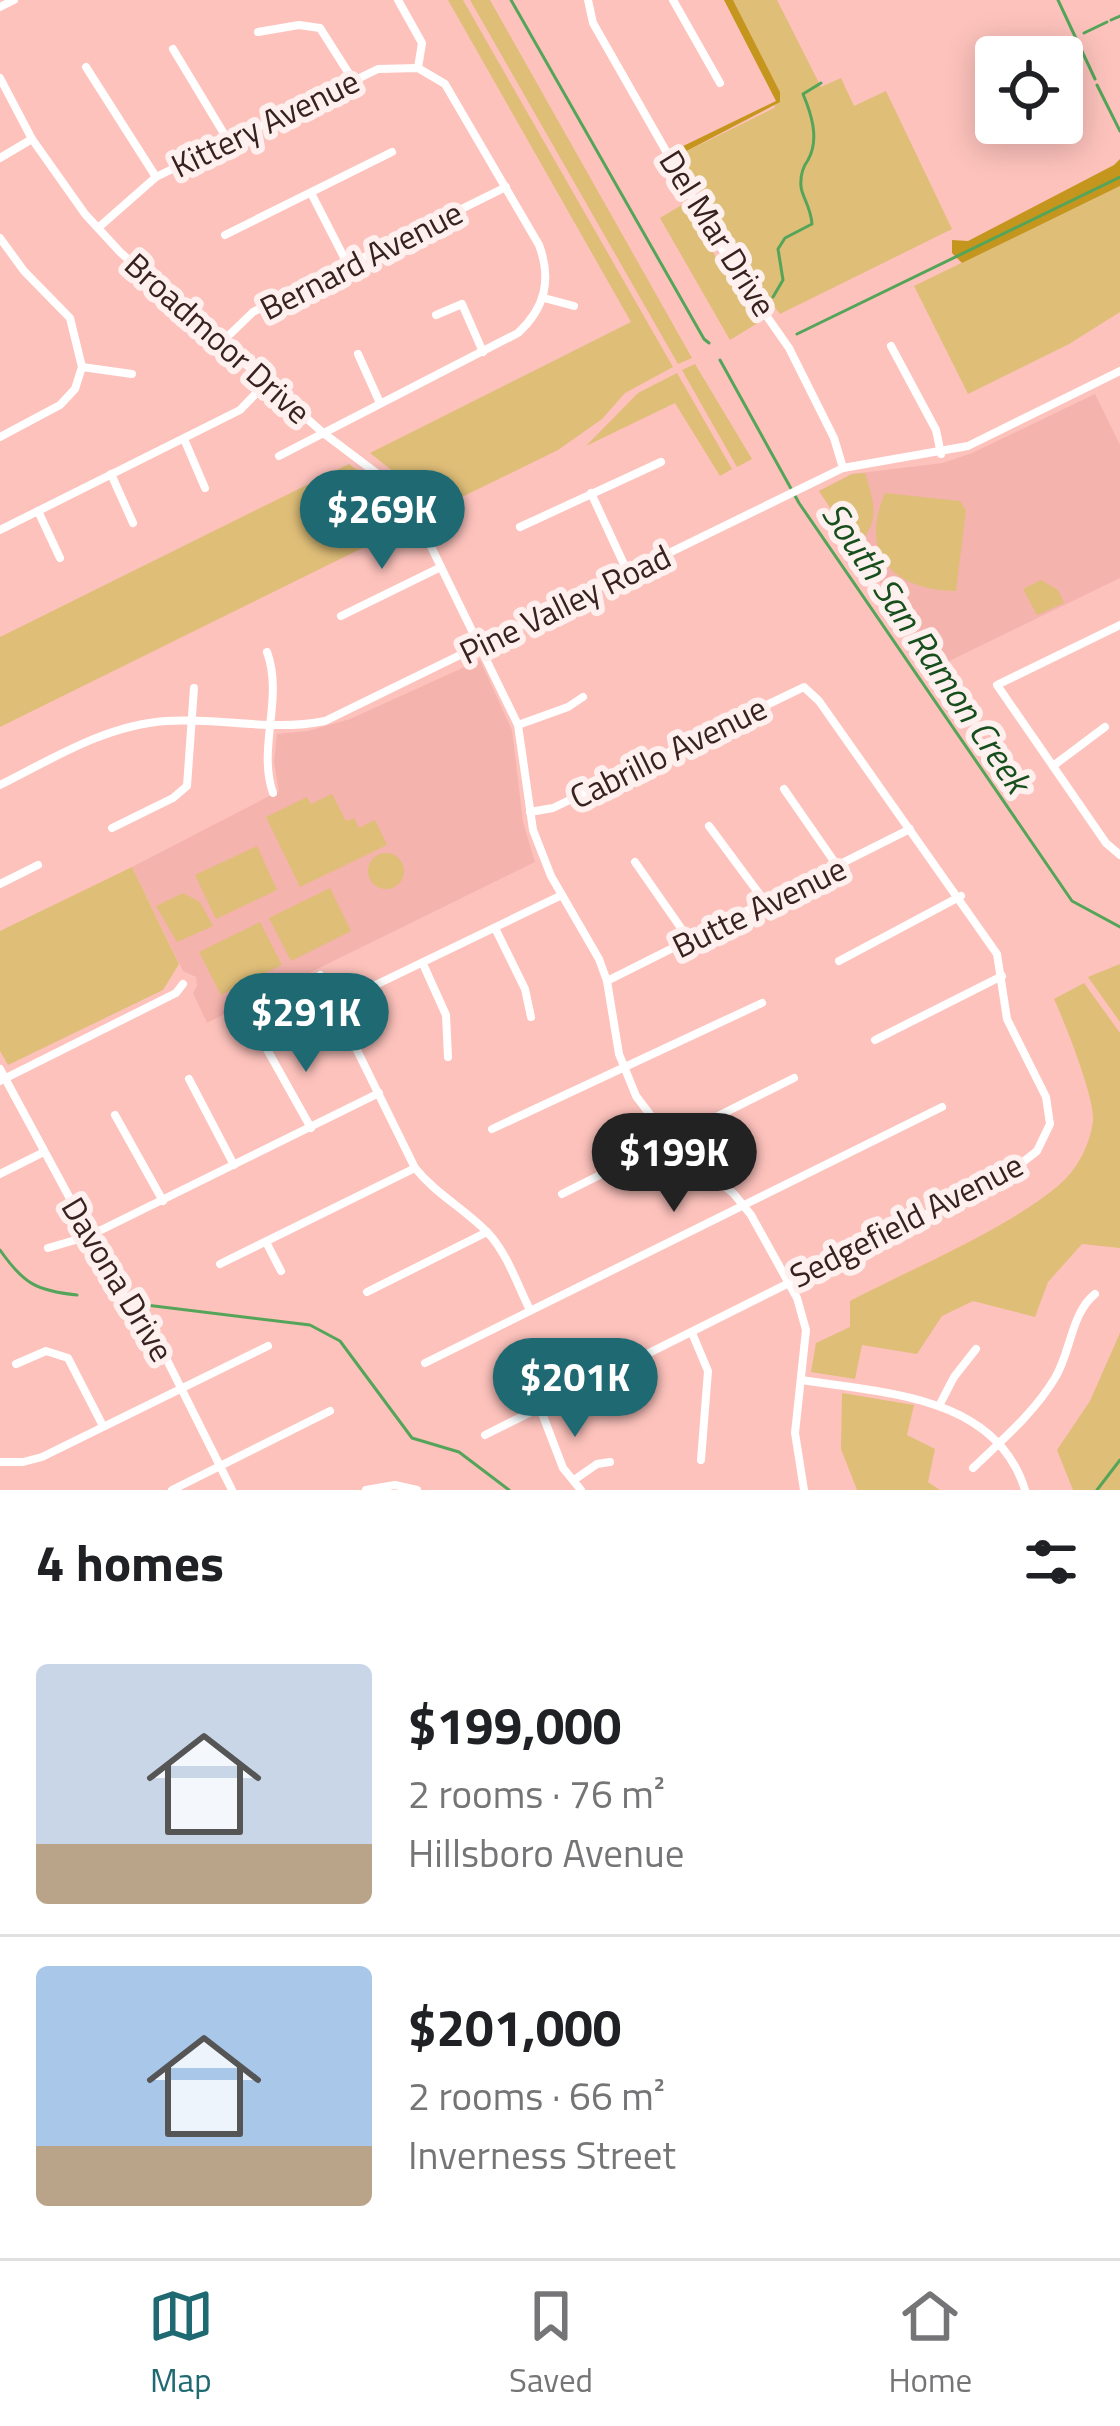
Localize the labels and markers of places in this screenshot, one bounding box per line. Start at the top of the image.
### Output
pin: $269K [298,470,466,572]
pin: $291K [222,973,390,1075]
pin: $199K [590,1113,758,1215]
pin: $201K [491,1338,659,1440]

